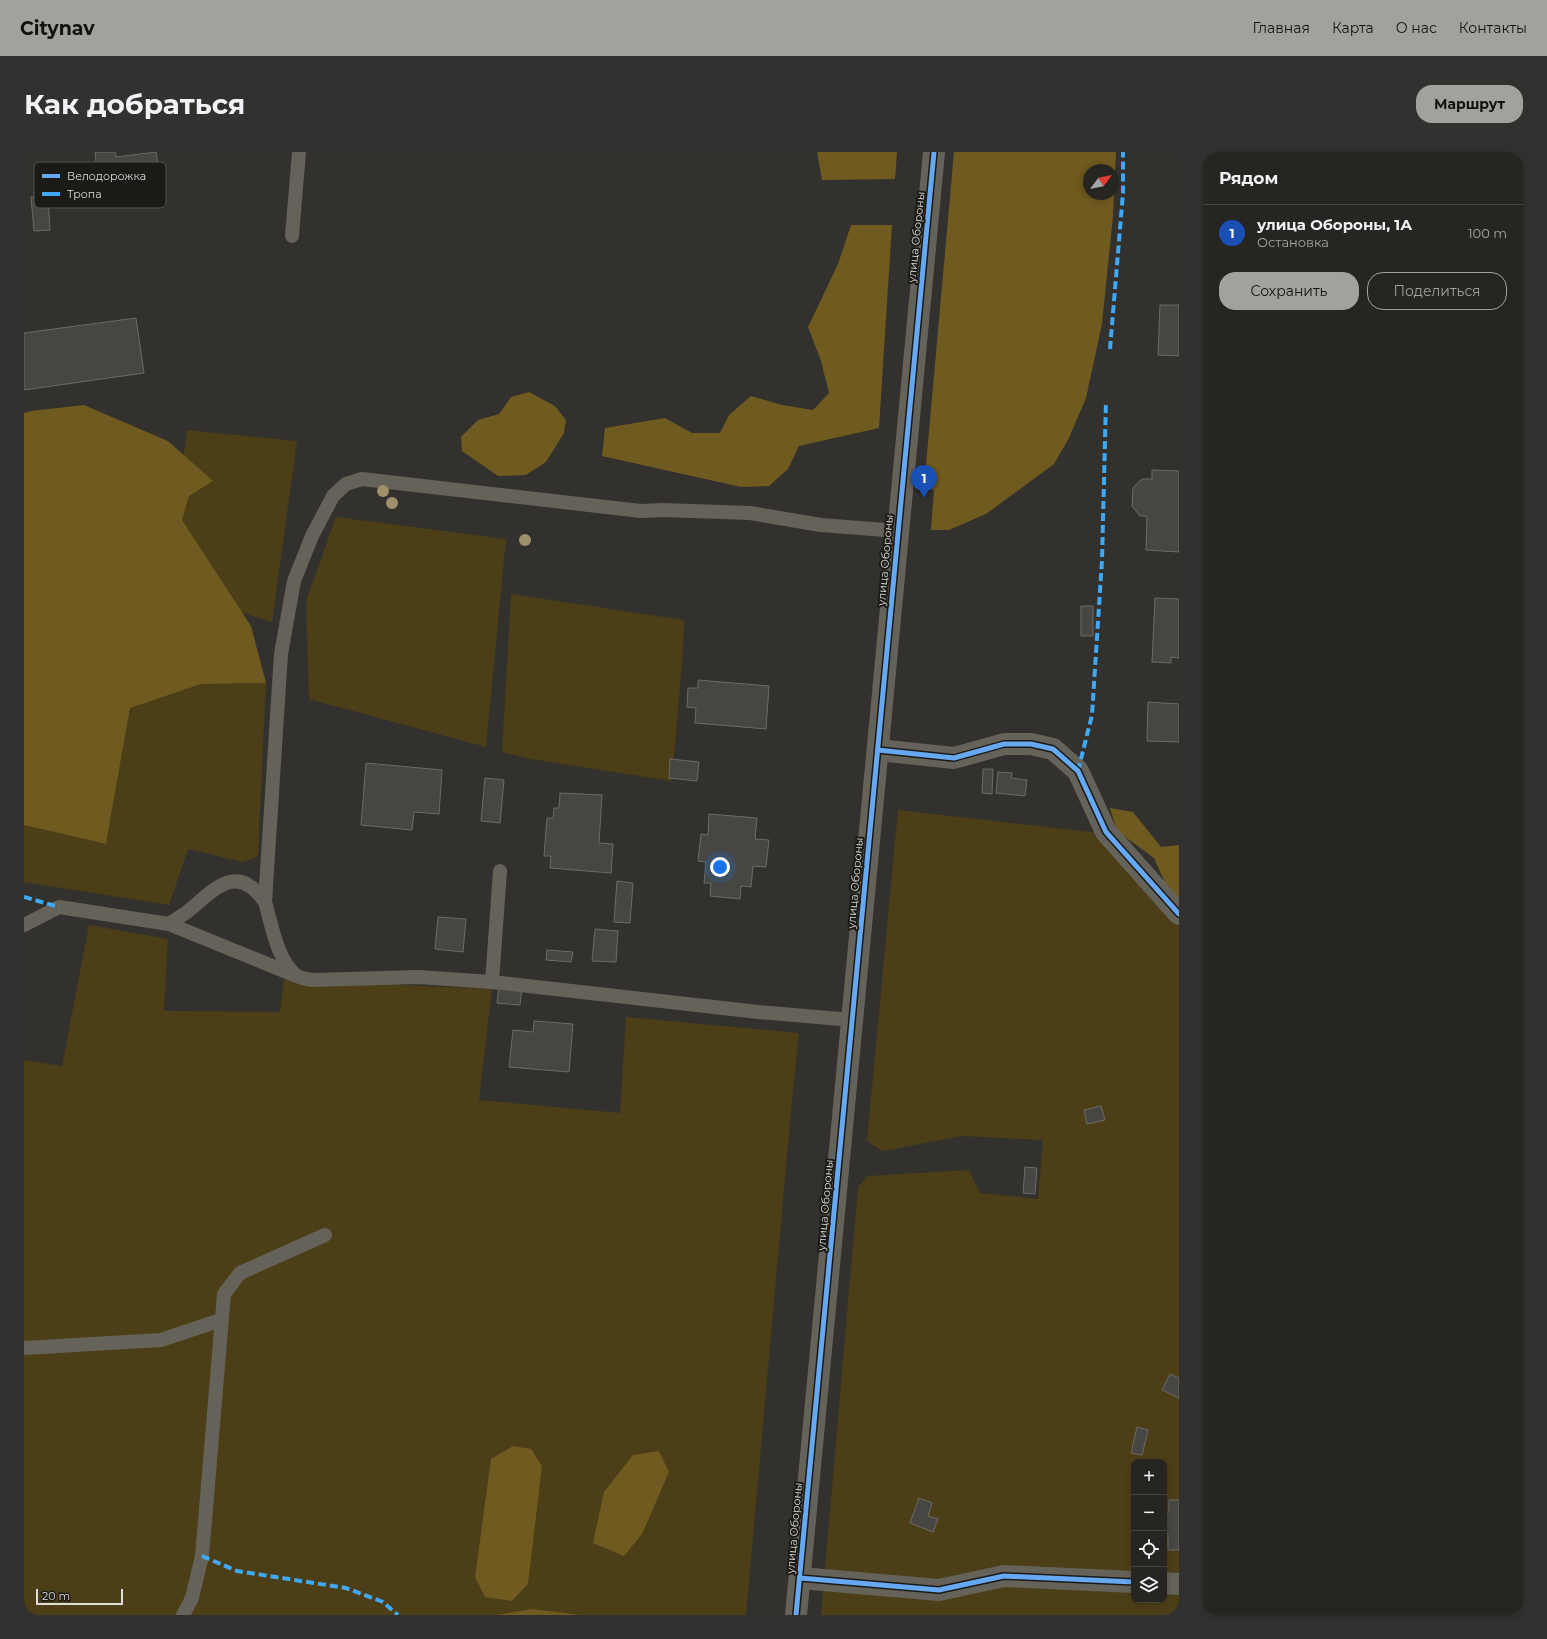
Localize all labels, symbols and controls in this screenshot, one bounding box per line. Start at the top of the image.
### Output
text: Citynav [20,17,95,40]
text: Главная [1252,19,1310,37]
text: Карта [1332,19,1374,37]
text: О нас [1396,19,1437,37]
text: Контакты [1459,19,1527,37]
button: Маршрут [1416,85,1523,123]
text: Как добраться [24,87,245,121]
legend [34,162,166,208]
north arrow [1083,164,1119,200]
text: Рядом [1219,168,1278,188]
text: Велодорожка [67,169,146,183]
text: Тропа [67,187,102,201]
street label: улица Обороны [904,191,928,284]
text: улица Обороны, 1А [1257,215,1412,234]
text: 1 [1229,225,1235,241]
text: 100 m [1468,225,1507,241]
text: Остановка [1257,234,1329,250]
button: Сохранить [1219,272,1359,310]
button: Поделиться [1367,272,1507,310]
pin: 1 [911,465,937,498]
street label: улица Обороны [874,514,896,607]
street label: улица Обороны [844,837,866,930]
your location [710,857,730,877]
street label: улица Обороны [814,1159,836,1252]
map controls [1131,1459,1167,1603]
button: + [1131,1459,1167,1495]
street label: улица Обороны [783,1482,805,1575]
button: − [1131,1495,1167,1531]
button: locate [1131,1531,1167,1567]
button: layers [1131,1567,1167,1603]
scale bar [36,1587,123,1606]
text: 20 m [42,1589,70,1603]

